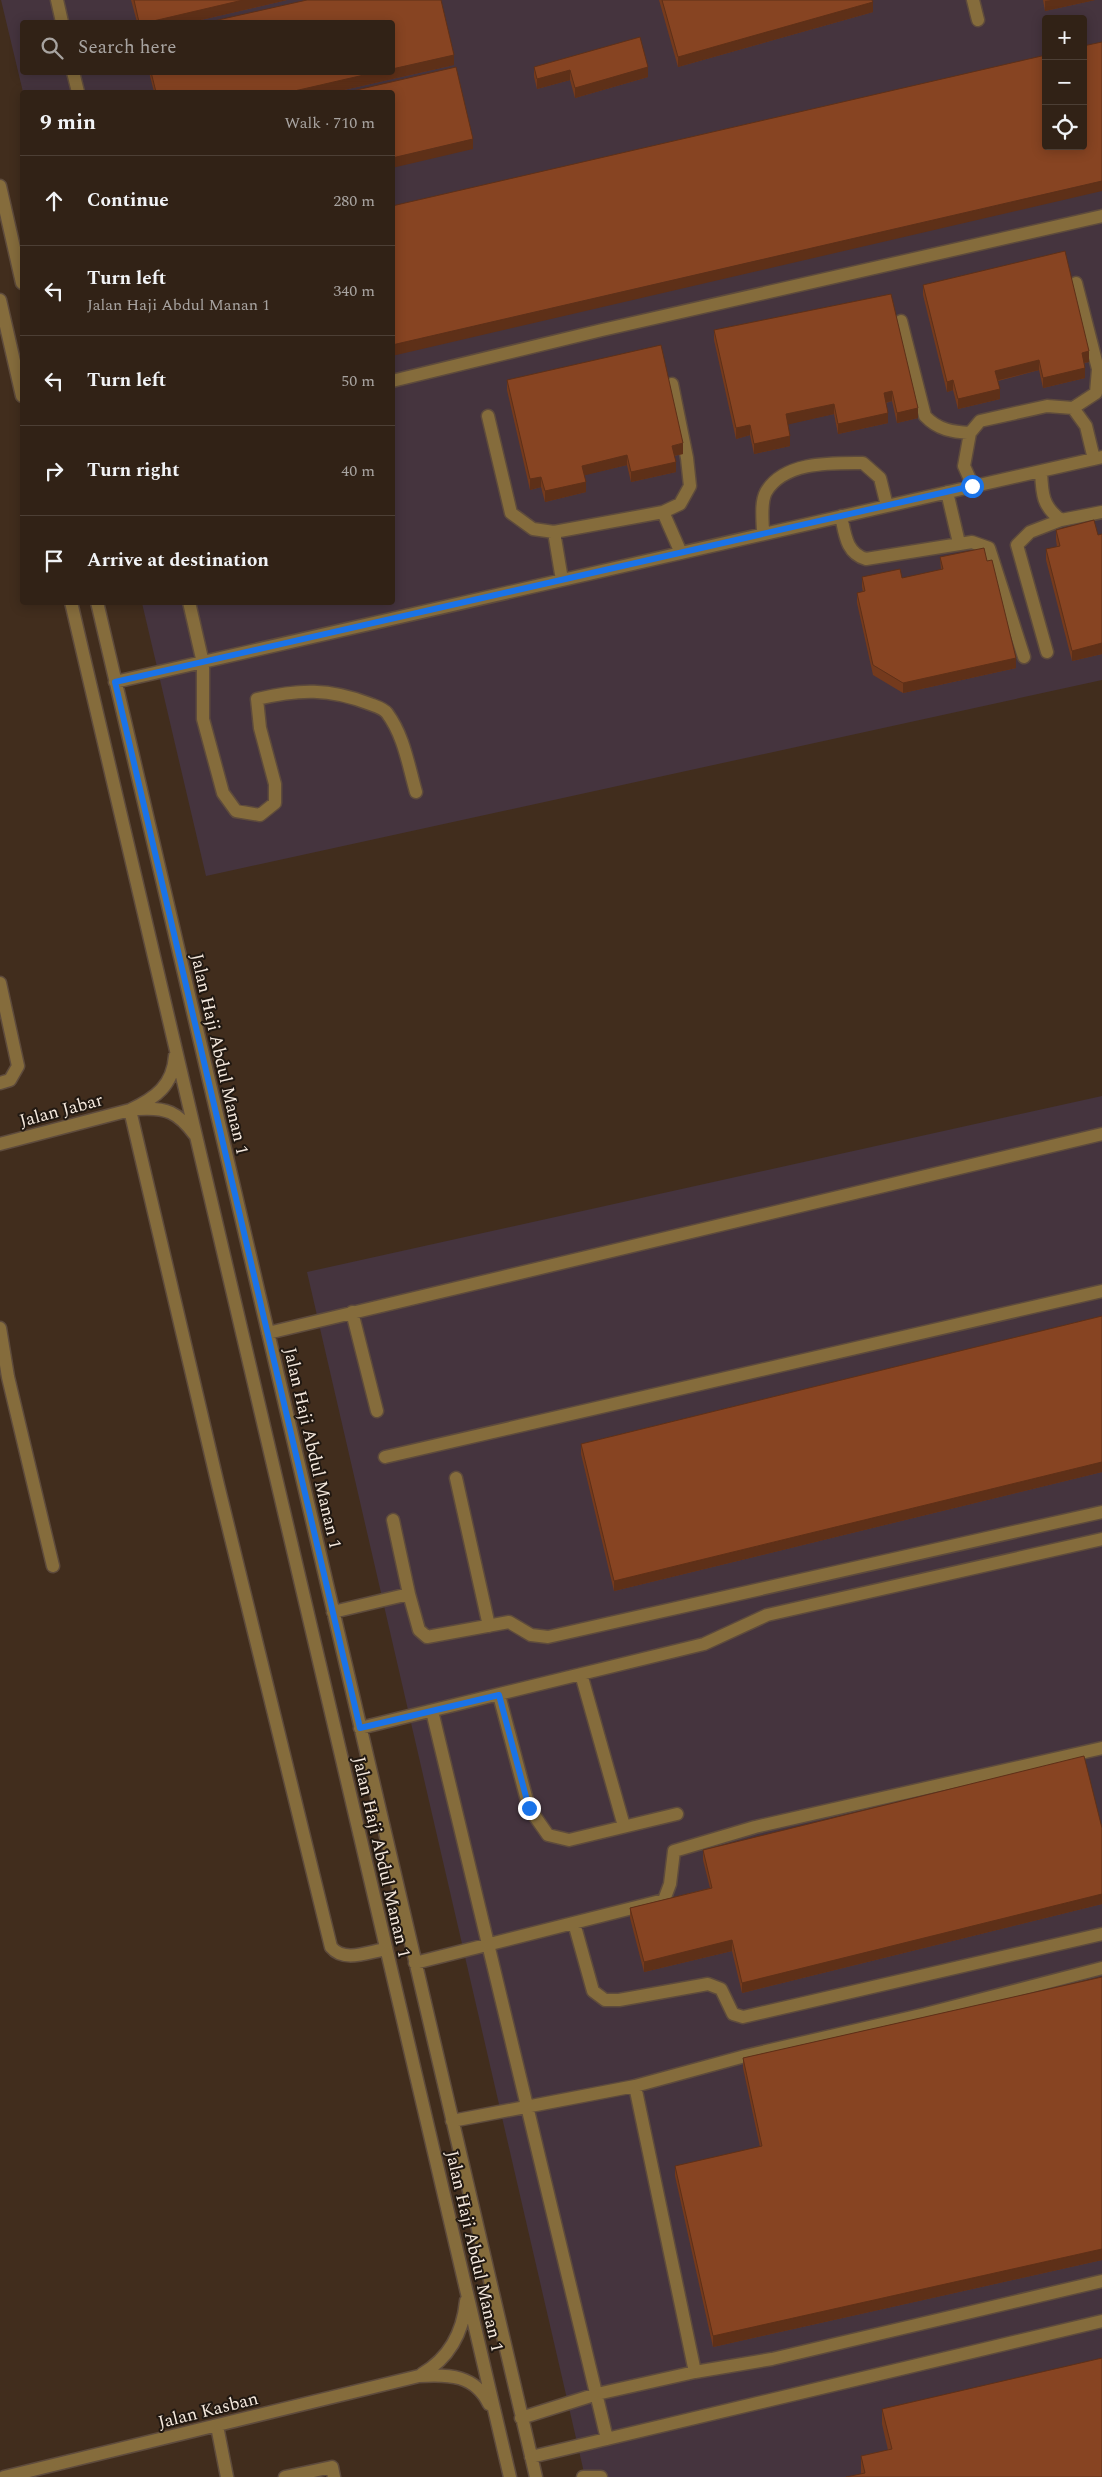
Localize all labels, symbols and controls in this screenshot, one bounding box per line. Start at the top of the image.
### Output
map controls [1042,15,1087,150]
button: + [1042,15,1087,60]
search box [20,20,395,75]
text: Search here [78,33,177,62]
icon: search [38,34,66,62]
button: − [1042,60,1087,105]
button: locate [1042,105,1087,150]
text: 9 min [40,107,96,139]
text: Walk · 710 m [284,111,375,135]
text: Continue [87,186,169,215]
icon: ahead [40,187,68,215]
text: 280 m [333,189,375,213]
text: Turn left [87,264,166,293]
icon: left [40,277,68,305]
text: 340 m [333,279,375,303]
text: Jalan Haji Abdul Manan 1 [87,293,270,317]
text: Turn left [87,366,166,395]
icon: left [40,367,68,395]
text: 50 m [341,369,375,393]
text: Turn right [87,456,180,485]
icon: right [40,457,68,485]
text: 40 m [341,459,375,483]
route start [961,475,984,498]
text: Arrive at destination [87,546,269,575]
icon: arrive [40,547,68,575]
street label: Jalan Haji Abdul Manan 1 [183,951,256,1157]
street label: Jalan Jabar [16,1086,106,1135]
street label: Jalan Haji Abdul Manan 1 [276,1345,349,1551]
street label: Jalan Haji Abdul Manan 1 [345,1754,418,1960]
route end [518,1797,541,1820]
street label: Jalan Haji Abdul Manan 1 [438,2148,511,2354]
street label: Jalan Kasban [155,2385,261,2436]

